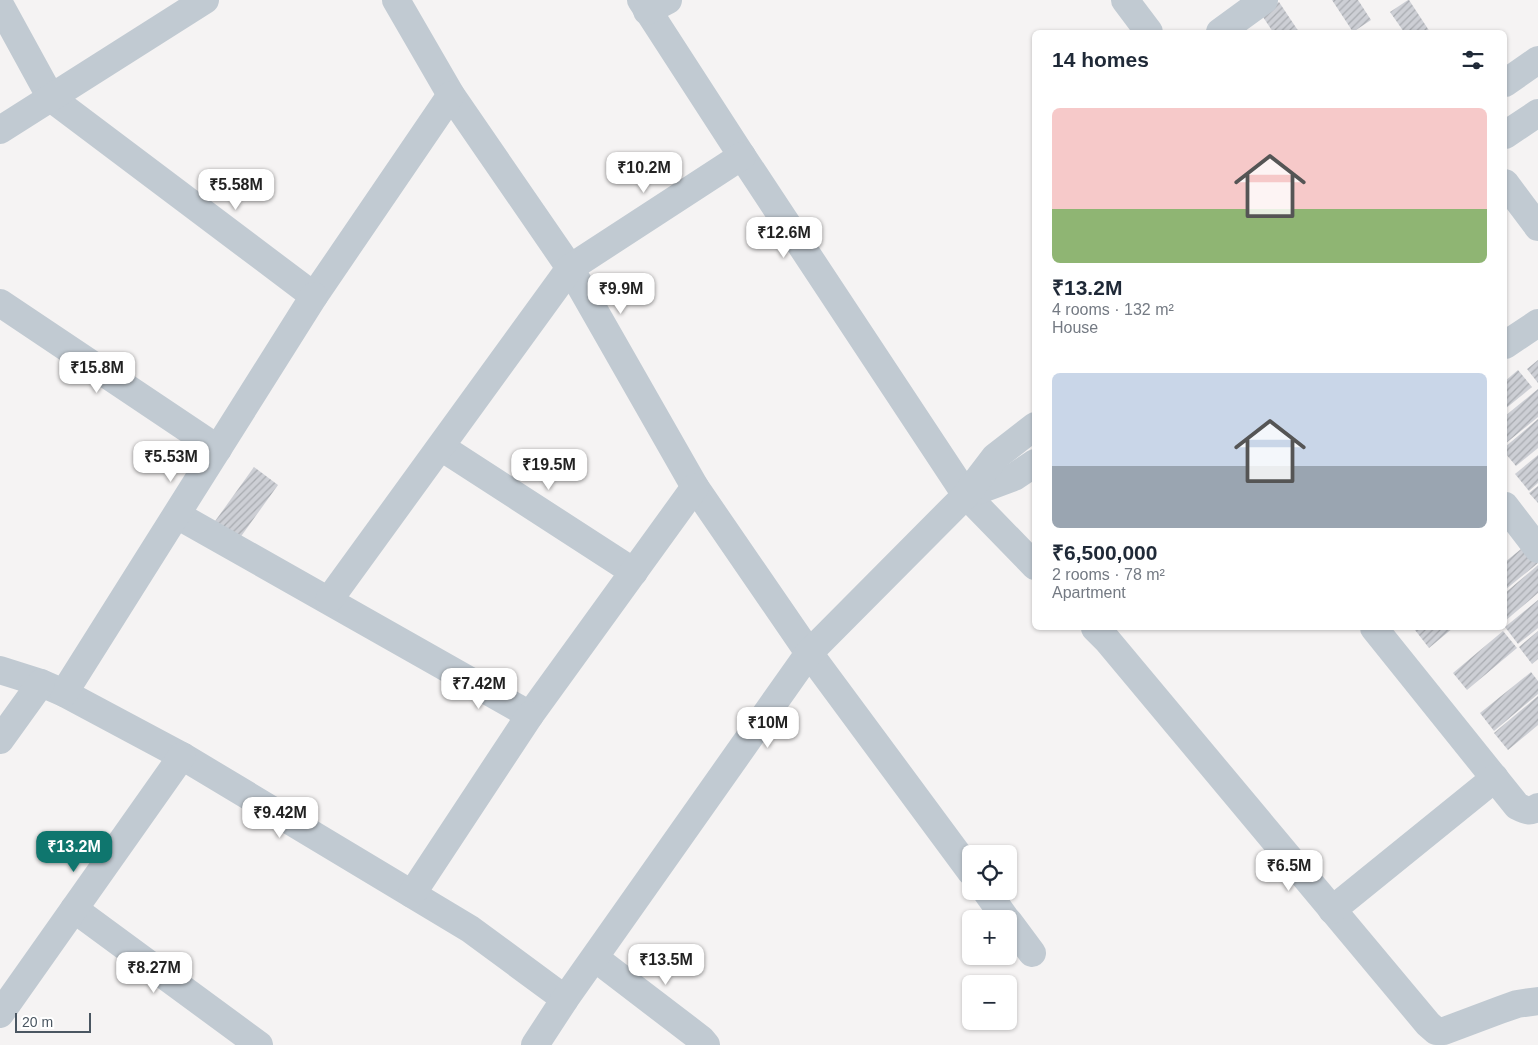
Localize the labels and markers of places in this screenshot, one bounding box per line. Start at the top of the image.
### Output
pin: ₹10.2M [603,152,685,194]
pin: ₹5.58M [195,168,277,211]
pin: ₹12.6M [743,216,825,259]
pin: ₹9.9M [586,272,656,315]
pin: ₹15.8M [56,352,138,394]
pin: ₹5.53M [130,440,212,483]
pin: ₹19.5M [508,448,590,491]
pin: ₹7.42M [438,668,520,710]
pin: ₹10M [738,706,798,749]
pin: ₹9.42M [239,796,321,839]
pin: ₹13.2M [33,830,115,873]
pin: ₹6.5M [1254,850,1324,892]
pin: ₹13.5M [625,944,707,986]
pin: ₹8.27M [113,952,195,994]

